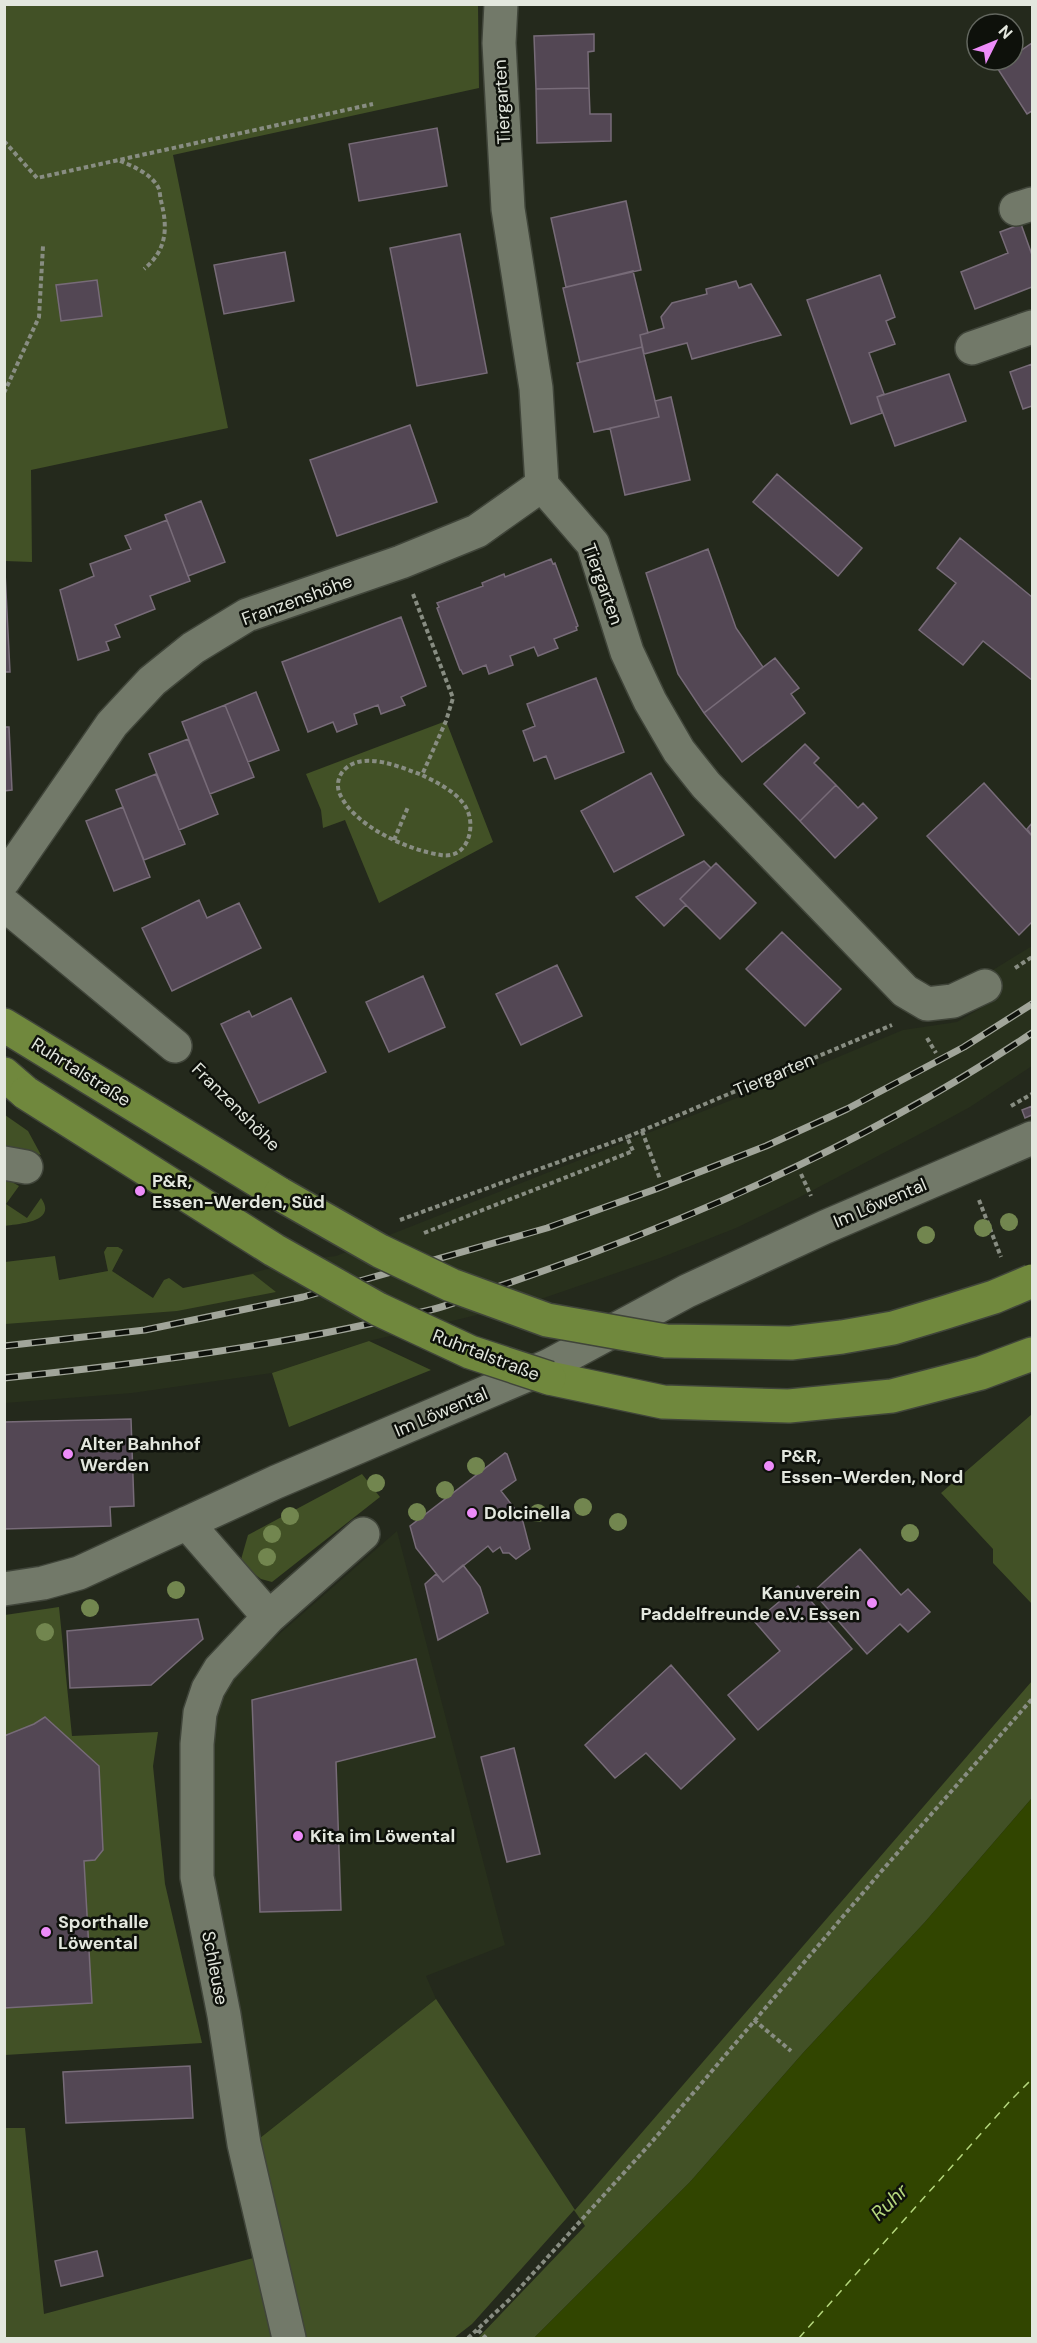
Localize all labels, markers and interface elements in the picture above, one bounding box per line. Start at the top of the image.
north arrow [965,12,1025,72]
text: N [994,21,1017,44]
street label: Tiergarten [488,59,516,145]
street label: Tiergarten [577,540,629,628]
street label: Franzenshöhe [238,569,356,631]
street label: Ruhrtalstraße [27,1032,135,1112]
street label: Tiergarten [730,1047,818,1103]
street label: Franzenshöhe [187,1058,285,1156]
place label: P&R, Essen-Werden, Süd [152,1169,325,1214]
street label: Im Löwental [830,1173,930,1233]
marker: P&R, Essen-Werden, Süd [133,1184,147,1198]
street label: Ruhrtalstraße [429,1324,543,1386]
street label: Im Löwental [391,1382,491,1442]
place label: Alter Bahnhof Werden [80,1432,201,1477]
place label: P&R, Essen-Werden, Nord [781,1444,963,1489]
marker: Alter Bahnhof Werden [61,1447,75,1461]
marker: P&R, Essen-Werden, Nord [762,1459,776,1473]
place label: Dolcinella [484,1501,570,1525]
marker: Dolcinella [465,1506,479,1520]
place label: Kanuverein Paddelfreunde e.V. Essen [640,1581,860,1626]
marker: Kanuverein Paddelfreunde e.V. Essen [865,1596,879,1610]
place label: Kita im Löwental [310,1824,455,1848]
marker: Kita im Löwental [291,1829,305,1843]
place label: Sporthalle Löwental [58,1910,149,1955]
marker: Sporthalle Löwental [39,1925,53,1939]
street label: Schleuse [196,1929,234,2007]
water label: Ruhr [865,2178,914,2226]

